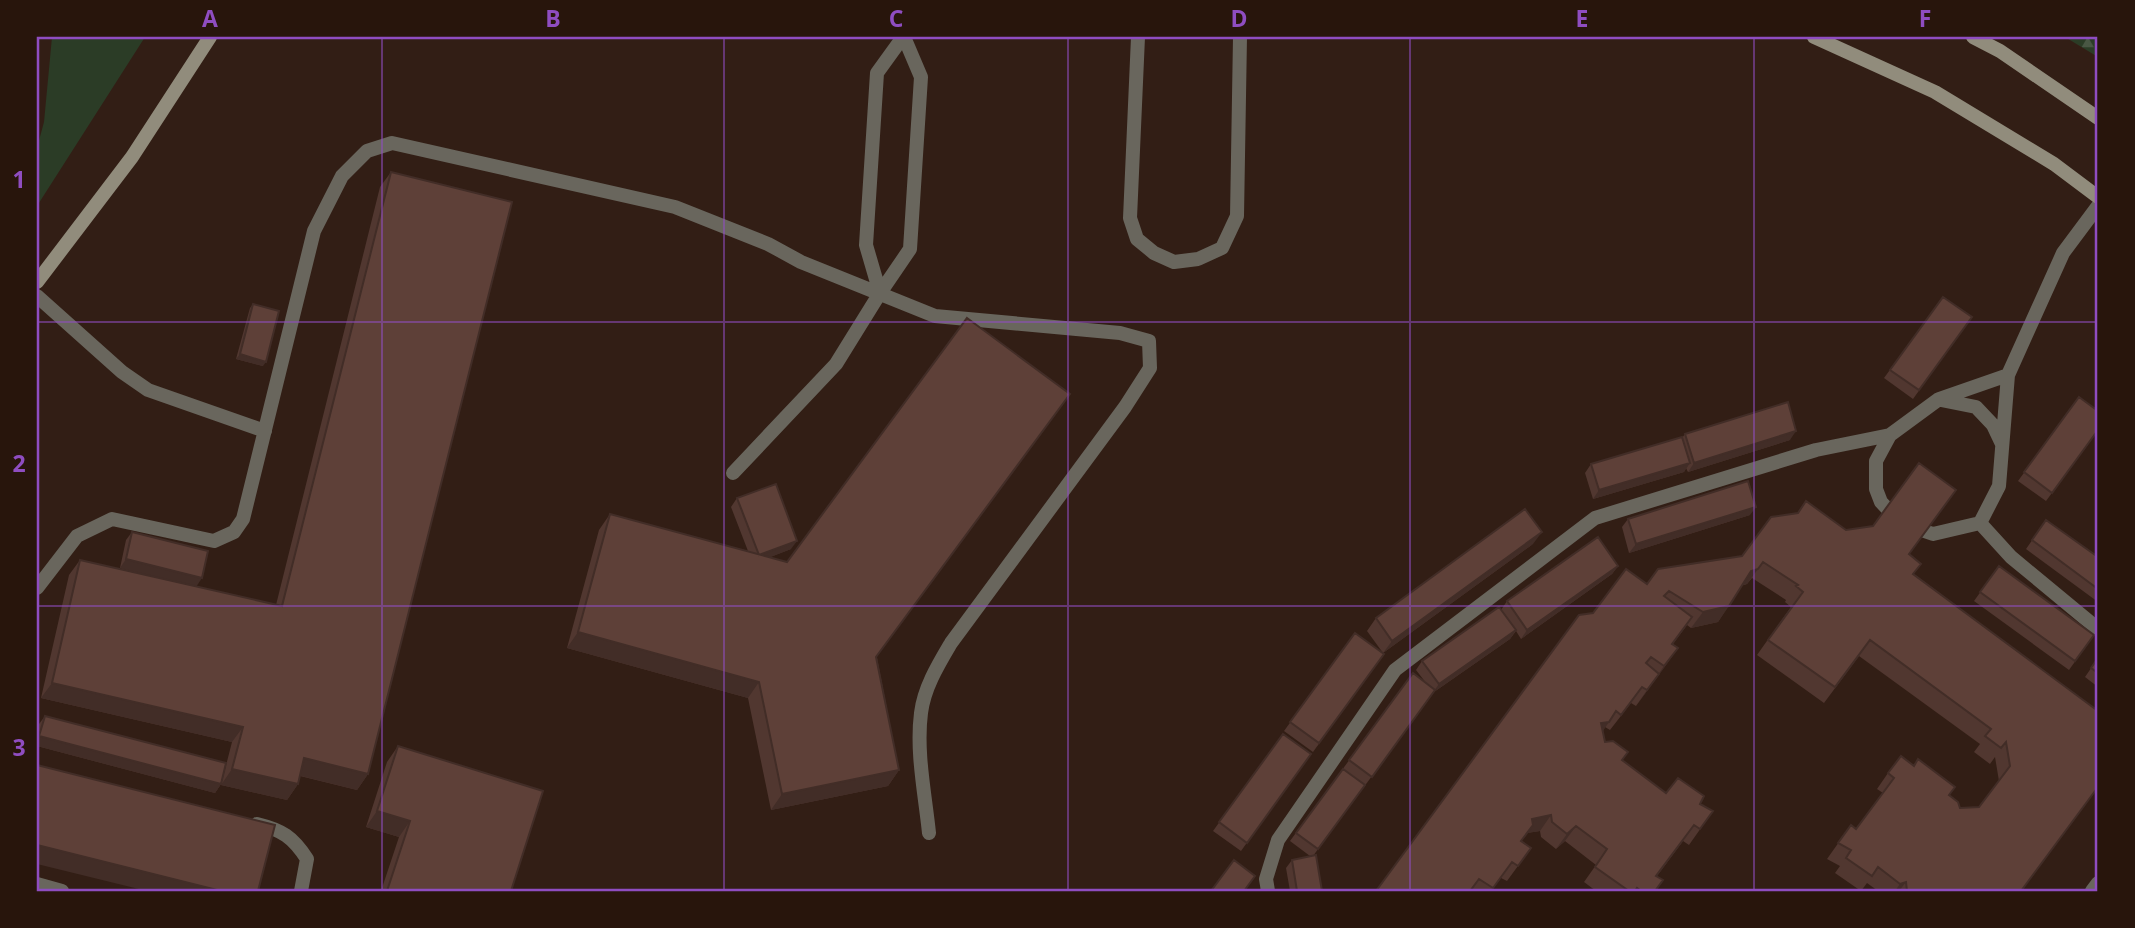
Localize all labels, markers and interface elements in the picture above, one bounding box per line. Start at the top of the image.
text: A [202,2,218,34]
text: B [545,2,561,34]
text: C [889,2,903,34]
text: D [1230,2,1248,34]
text: E [1576,2,1588,34]
text: F [1919,2,1931,34]
text: 1 [12,163,26,195]
text: 2 [12,447,26,479]
text: 3 [12,731,26,763]

